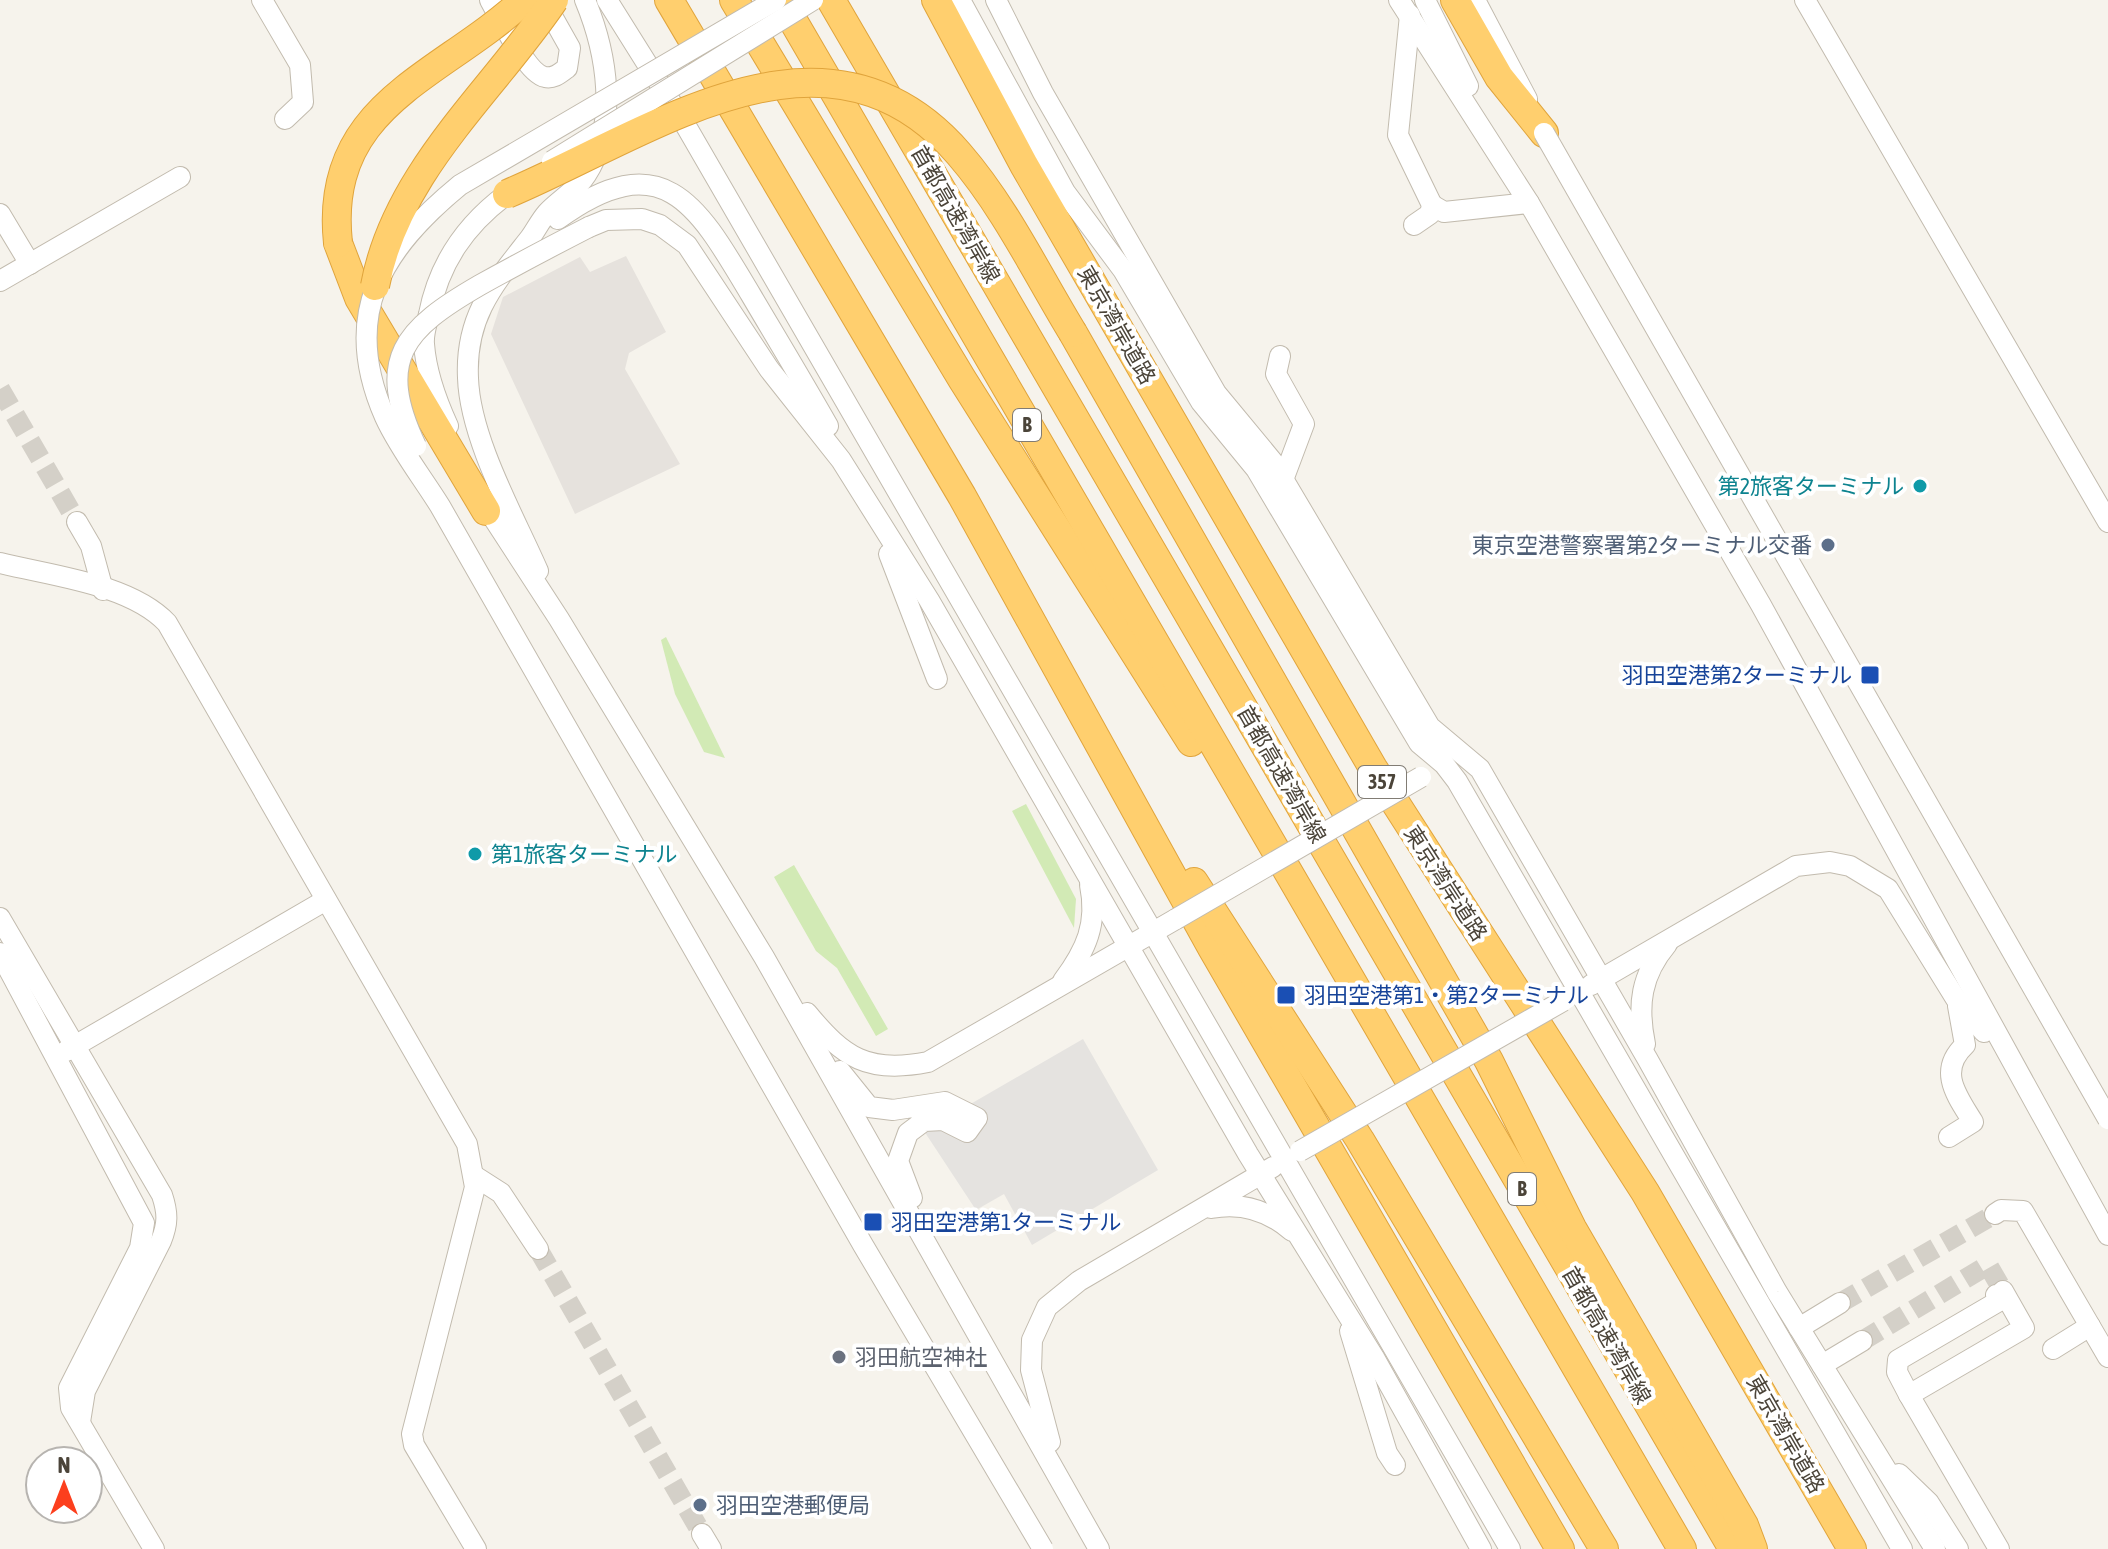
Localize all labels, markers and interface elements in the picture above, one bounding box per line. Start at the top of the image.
street label: 首都高速湾岸線 [906,141,1006,287]
street label: 東京湾岸道路 [1073,261,1161,389]
road number: B [1013,409,1041,441]
place label: 第2旅客ターミナル [1718,473,1904,499]
marker: 第2旅客ターミナル [1911,477,1929,495]
place label: 東京空港警察署第2ターミナル交番 [1472,532,1812,558]
marker: 東京空港警察署第2ターミナル交番 [1819,536,1837,554]
place label: 羽田空港第2ターミナル [1622,662,1852,688]
marker: 羽田空港第2ターミナル [1859,664,1881,686]
street label: 首都高速湾岸線 [1232,701,1332,847]
road number: 357 [1358,766,1406,798]
street label: 東京湾岸道路 [1399,821,1493,945]
place label: 第1旅客ターミナル [491,841,677,867]
marker: 第1旅客ターミナル [466,845,484,863]
place label: 羽田空港第1・第2ターミナル [1304,982,1589,1008]
marker: 羽田空港第1・第2ターミナル [1275,984,1297,1006]
road number: B [1508,1173,1536,1205]
place label: 羽田空港第1ターミナル [891,1209,1121,1235]
marker: 羽田空港第1ターミナル [862,1211,884,1233]
street label: 首都高速湾岸線 [1557,1262,1657,1408]
place label: 羽田航空神社 [855,1344,987,1370]
marker: 羽田航空神社 [830,1348,848,1366]
street label: 東京湾岸道路 [1742,1370,1830,1498]
north arrow [24,1445,104,1525]
text: N [58,1452,70,1478]
place label: 羽田空港郵便局 [716,1492,870,1518]
marker: 羽田空港郵便局 [691,1496,709,1514]

